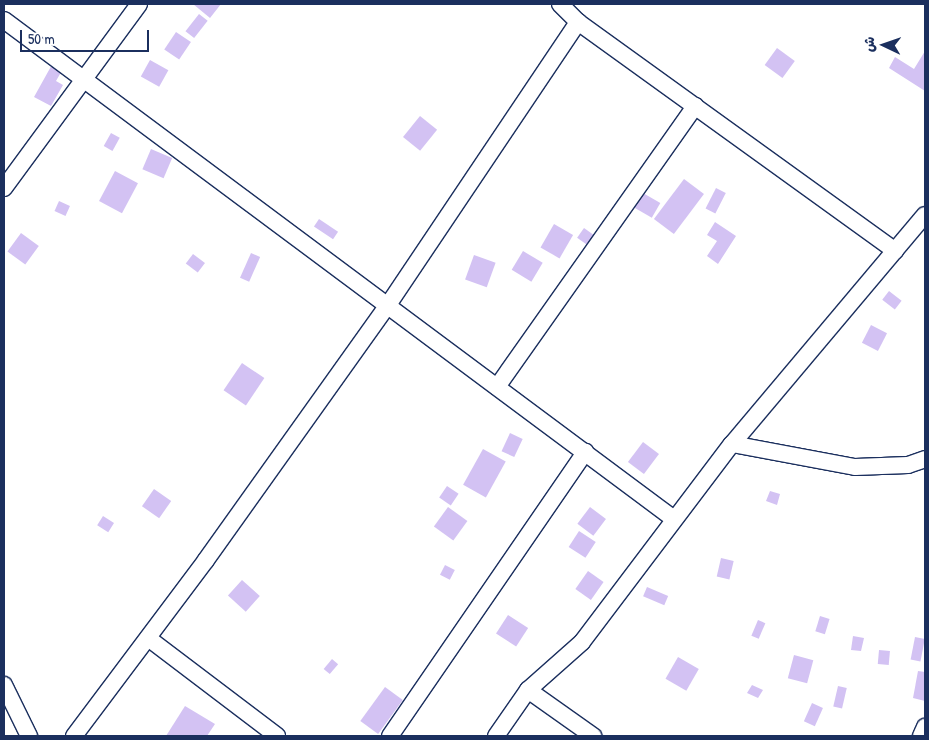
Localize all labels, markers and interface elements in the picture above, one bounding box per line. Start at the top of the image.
scale bar [22,20,151,52]
north arrow [859,20,909,70]
text: 50 m [28,28,55,49]
text: ش [859,36,878,52]

